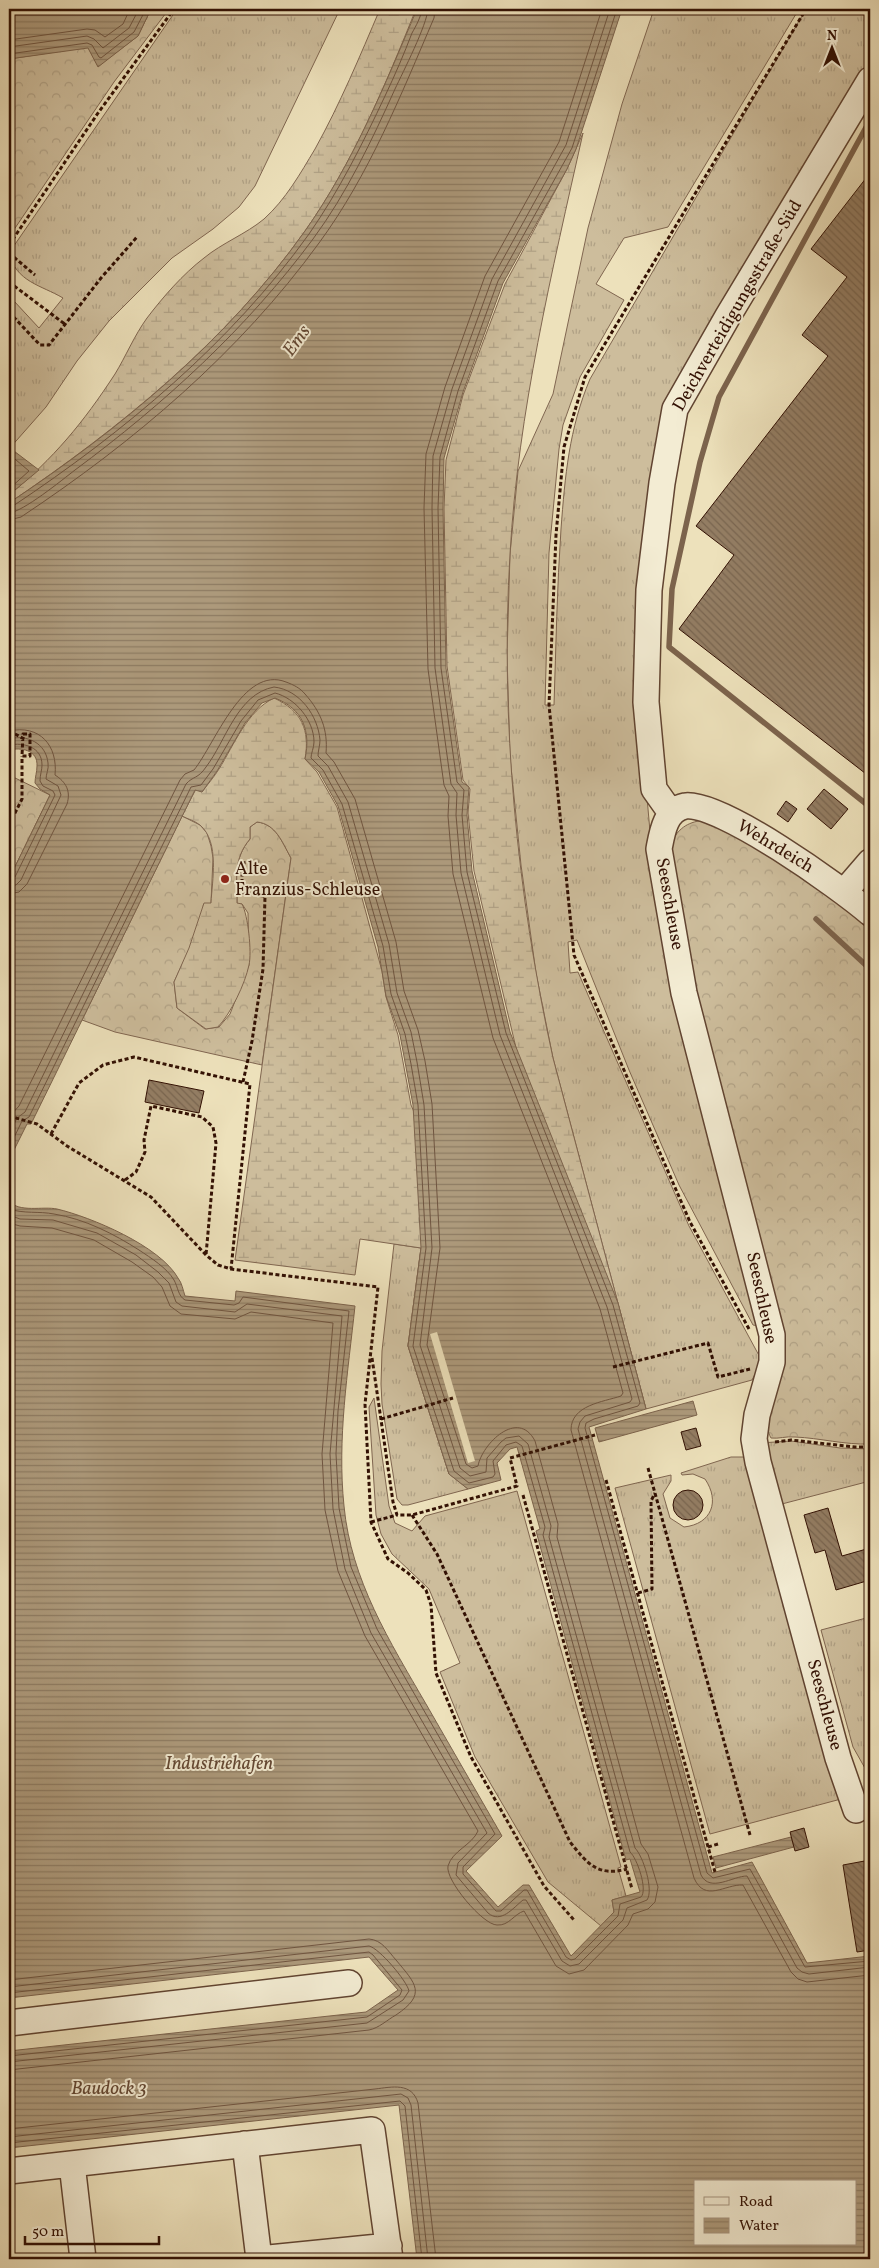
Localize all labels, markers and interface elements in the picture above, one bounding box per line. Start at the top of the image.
north arrow [806,22,856,72]
text: N [827,27,837,46]
street label: Deichverteidigungsstraße-Süd [667,196,809,416]
water label: Ems [277,320,317,362]
street label: Wehrdeich [732,814,818,880]
street label: Seeschleuse [649,856,689,952]
place label: Alte Franzius-Schleuse [235,857,380,903]
marker: Alte Franzius-Schleuse [219,873,231,885]
street label: Seeschleuse [739,1250,783,1346]
street label: Seeschleuse [800,1657,848,1753]
water label: Industriehafen [165,1751,273,1777]
water label: Baudock 3 [71,2076,147,2102]
legend [694,2180,856,2246]
text: Road [739,2192,773,2213]
scale bar [25,2213,159,2245]
text: Water [739,2216,779,2237]
text: 50 m [32,2222,64,2243]

